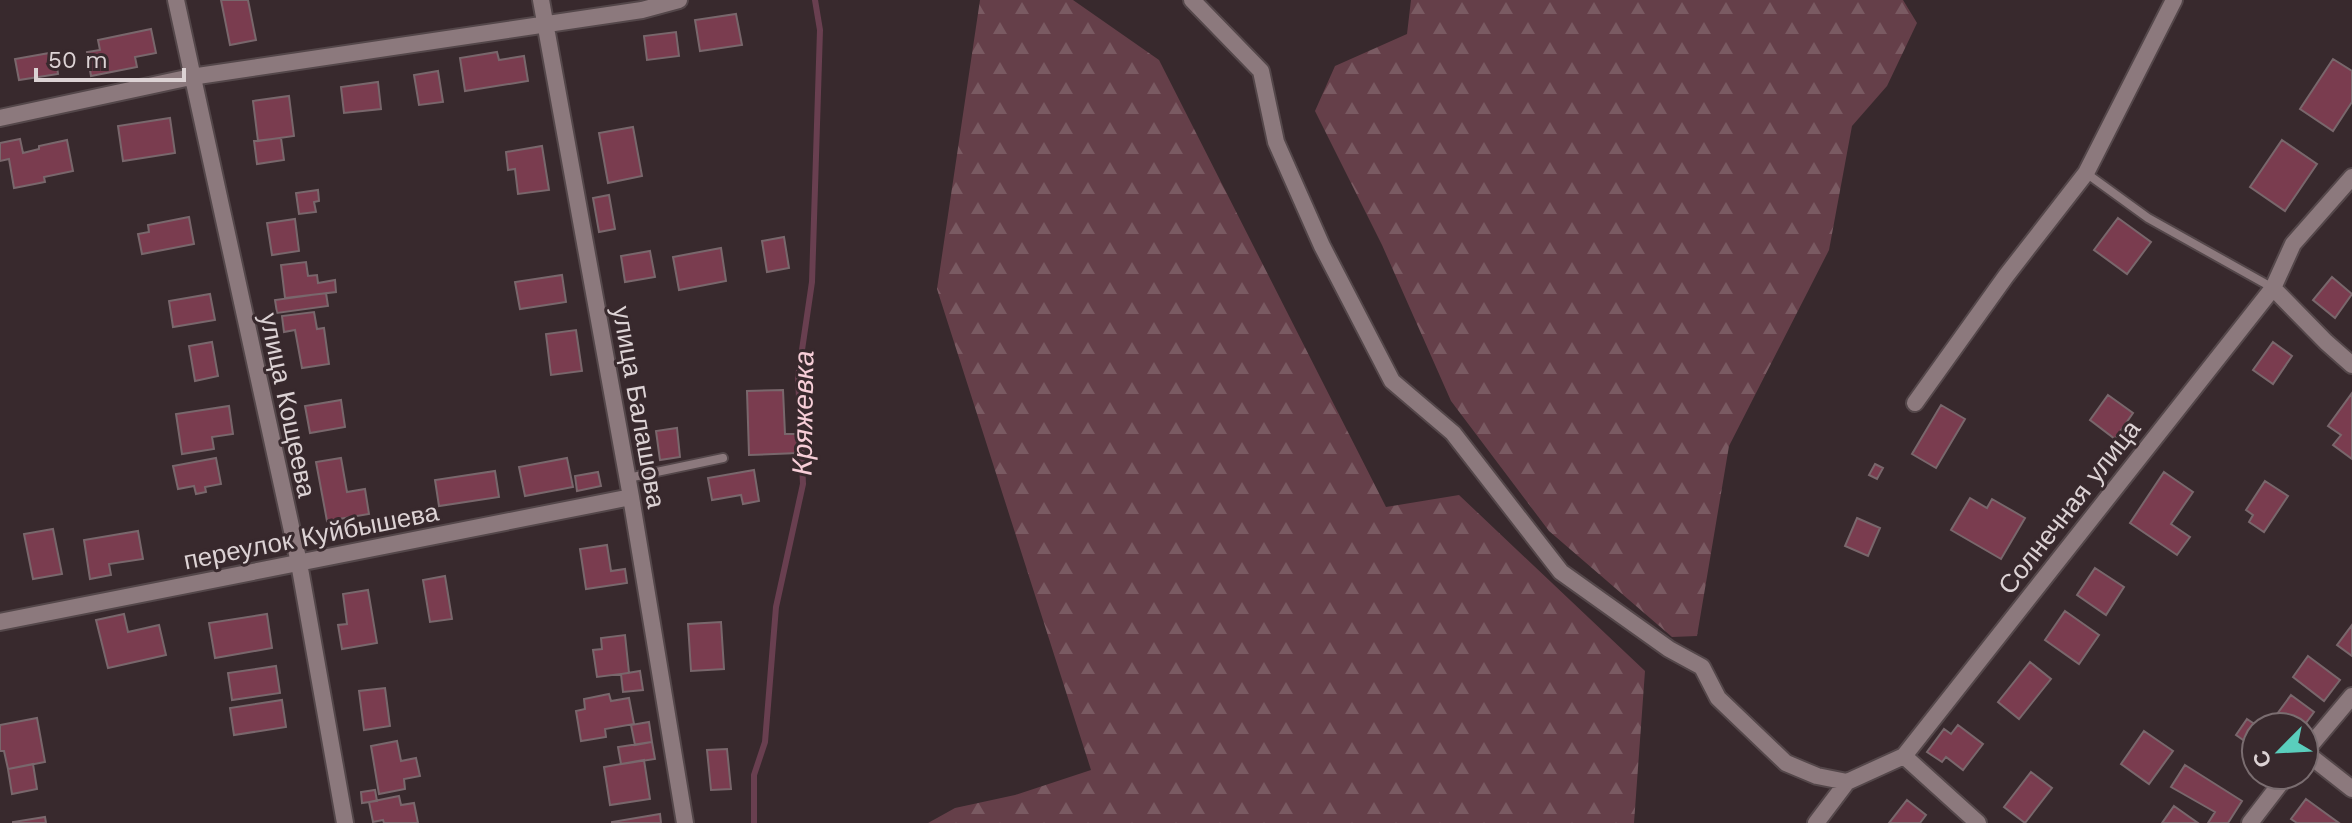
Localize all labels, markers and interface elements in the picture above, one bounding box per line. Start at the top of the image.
scale bar [36,32,184,82]
text: 50 m [48,46,108,74]
street label: улица Балашова [606,304,672,511]
street label: улица Кощеева [254,310,322,501]
water label: Кряжевка [785,350,821,476]
street label: Солнечная улица [1992,414,2147,600]
street label: переулок Куйбышева [181,496,442,575]
north arrow [2240,711,2320,791]
text: С [2247,746,2277,771]

